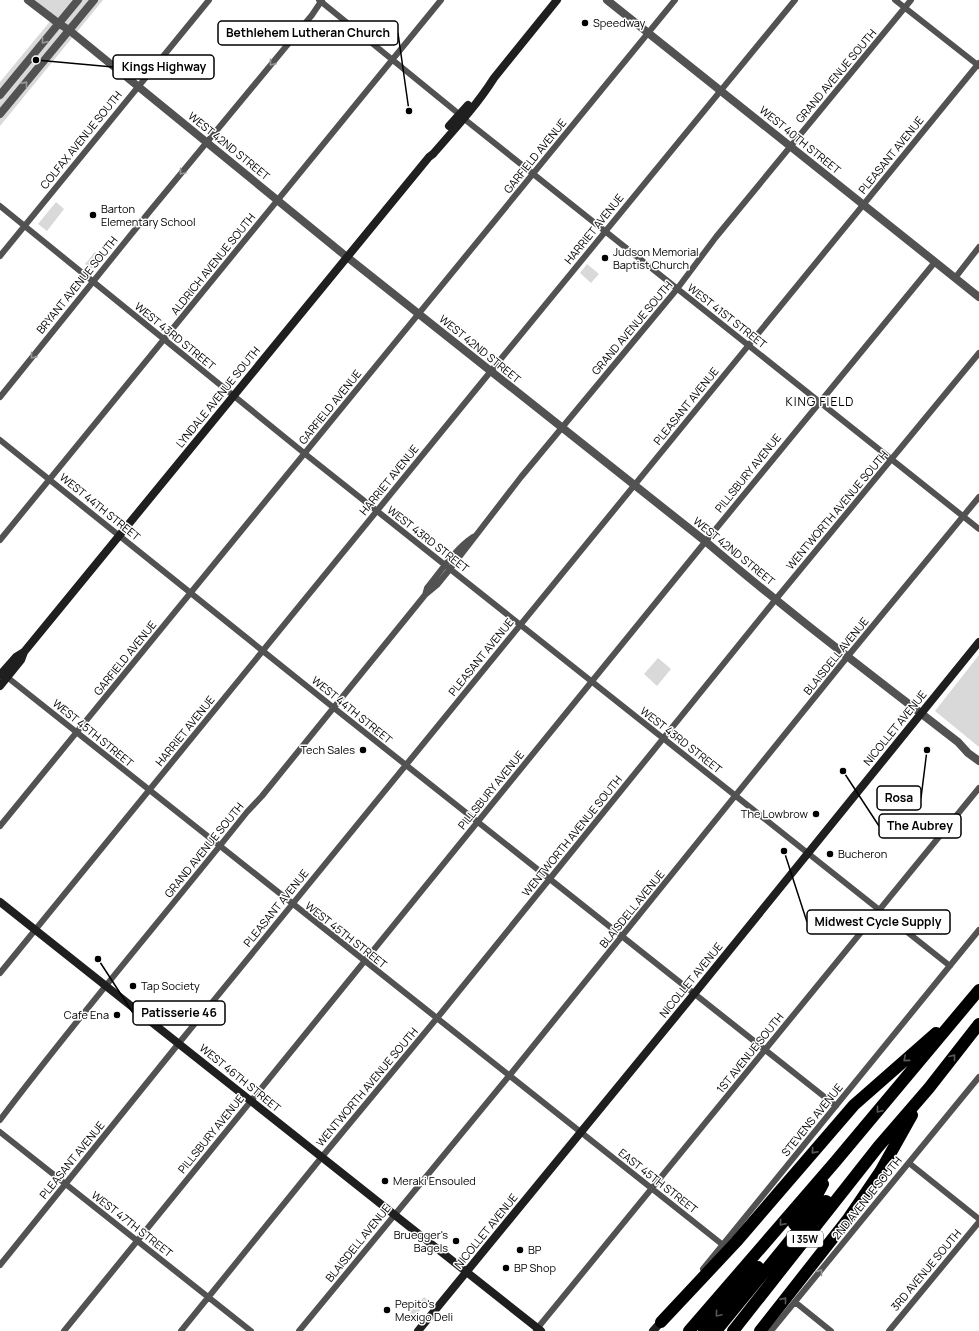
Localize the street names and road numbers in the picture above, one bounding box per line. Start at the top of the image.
street label: GRAND AVENUE SOUTH [792,26,879,126]
street label: COLFAX AVENUE SOUTH [36,88,125,192]
street label: WEST 40TH STREET [757,102,844,177]
street label: WEST 42ND STREET [185,108,274,183]
street label: PLEASANT AVENUE [855,113,927,197]
street label: GARFIELD AVENUE [500,115,569,196]
street label: HARRIET AVENUE [561,190,627,267]
street label: ALDRICH AVENUE SOUTH [167,210,258,318]
street label: BRYANT AVENUE SOUTH [33,233,121,337]
street label: GRAND AVENUE SOUTH [588,278,675,378]
street label: WEST 41ST STREET [685,280,770,352]
street label: WEST 43RD STREET [132,298,219,373]
street label: WEST 42ND STREET [436,311,525,386]
street label: LYNDALE AVENUE SOUTH [172,343,263,450]
street label: PLEASANT AVENUE [650,364,722,448]
street label: GARFIELD AVENUE [295,366,364,447]
street label: PILLSBURY AVENUE [711,430,784,515]
street label: HARRIET AVENUE [356,441,422,518]
street label: WENTWORTH AVENUE SOUTH [782,447,891,572]
street label: WEST 44TH STREET [57,469,144,544]
street label: WEST 43RD STREET [384,502,473,576]
street label: WEST 42ND STREET [690,513,779,588]
street label: BLAISDELL AVENUE [800,614,872,698]
street label: PLEASANT AVENUE [445,615,517,699]
street label: GARFIELD AVENUE [90,617,159,698]
street label: WEST 44TH STREET [309,672,396,747]
street label: NICOLLET AVENUE [860,687,930,768]
street label: HARRIET AVENUE [152,692,218,769]
street label: WEST 45TH STREET [50,695,137,770]
street label: WEST 43RD STREET [637,703,726,777]
street label: PILLSBURY AVENUE [454,747,527,832]
street label: WENTWORTH AVENUE SOUTH [518,772,625,899]
street label: GRAND AVENUE SOUTH [161,799,247,900]
street label: PLEASANT AVENUE [240,866,312,950]
street label: BLAISDELL AVENUE [596,867,668,951]
street label: WEST 45TH STREET [302,898,391,972]
street label: NICOLLET AVENUE [656,939,726,1020]
street label: 1ST AVENUE SOUTH [713,1010,787,1096]
street label: WENTWORTH AVENUE SOUTH [312,1024,421,1149]
street label: WEST 46TH STREET [197,1040,284,1115]
street label: STEVENS AVENUE [778,1080,846,1159]
street label: PILLSBURY AVENUE [174,1091,247,1176]
street label: PLEASANT AVENUE [36,1118,108,1202]
street label: EAST 45TH STREET [616,1145,701,1217]
street label: 2ND AVENUE SOUTH [828,1153,905,1242]
street label: WEST 47TH STREET [89,1187,176,1260]
street label: NICOLLET AVENUE [451,1190,521,1271]
street label: BLAISDELL AVENUE [322,1201,394,1285]
street label: 3RD AVENUE SOUTH [887,1226,964,1314]
road number: I 35W [787,1231,823,1247]

